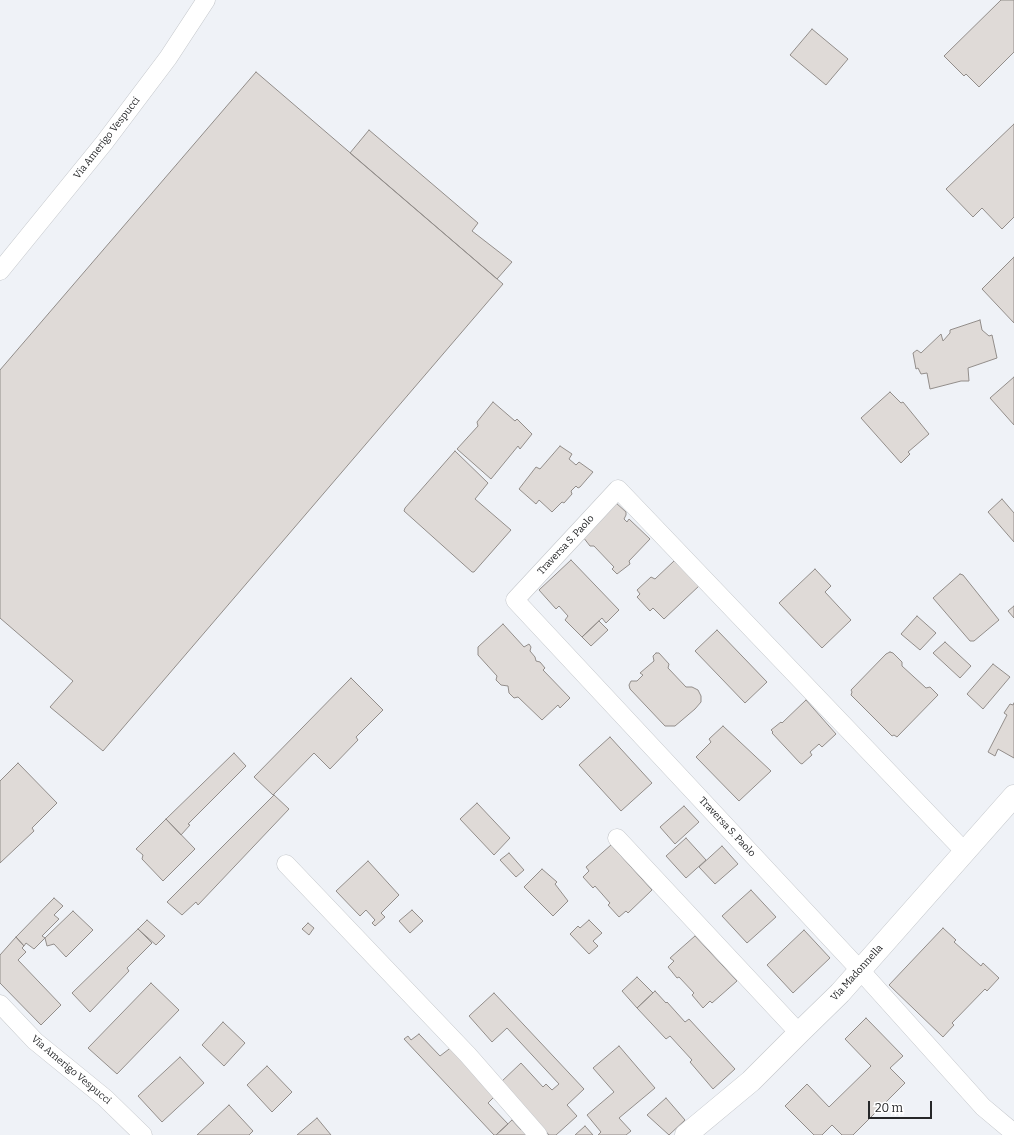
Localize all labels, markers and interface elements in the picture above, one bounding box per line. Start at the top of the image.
street label: Via Amerigo Vespucci [71,95,143,181]
street label: Traversa S. Paolo [535,513,597,577]
street label: Traversa S. Paolo [696,795,758,859]
street label: Via Madonnella [828,942,886,1004]
street label: Via Amerigo Vespucci [29,1033,113,1107]
scale bar [870,1093,934,1119]
text: 20 m [875,1101,903,1115]

